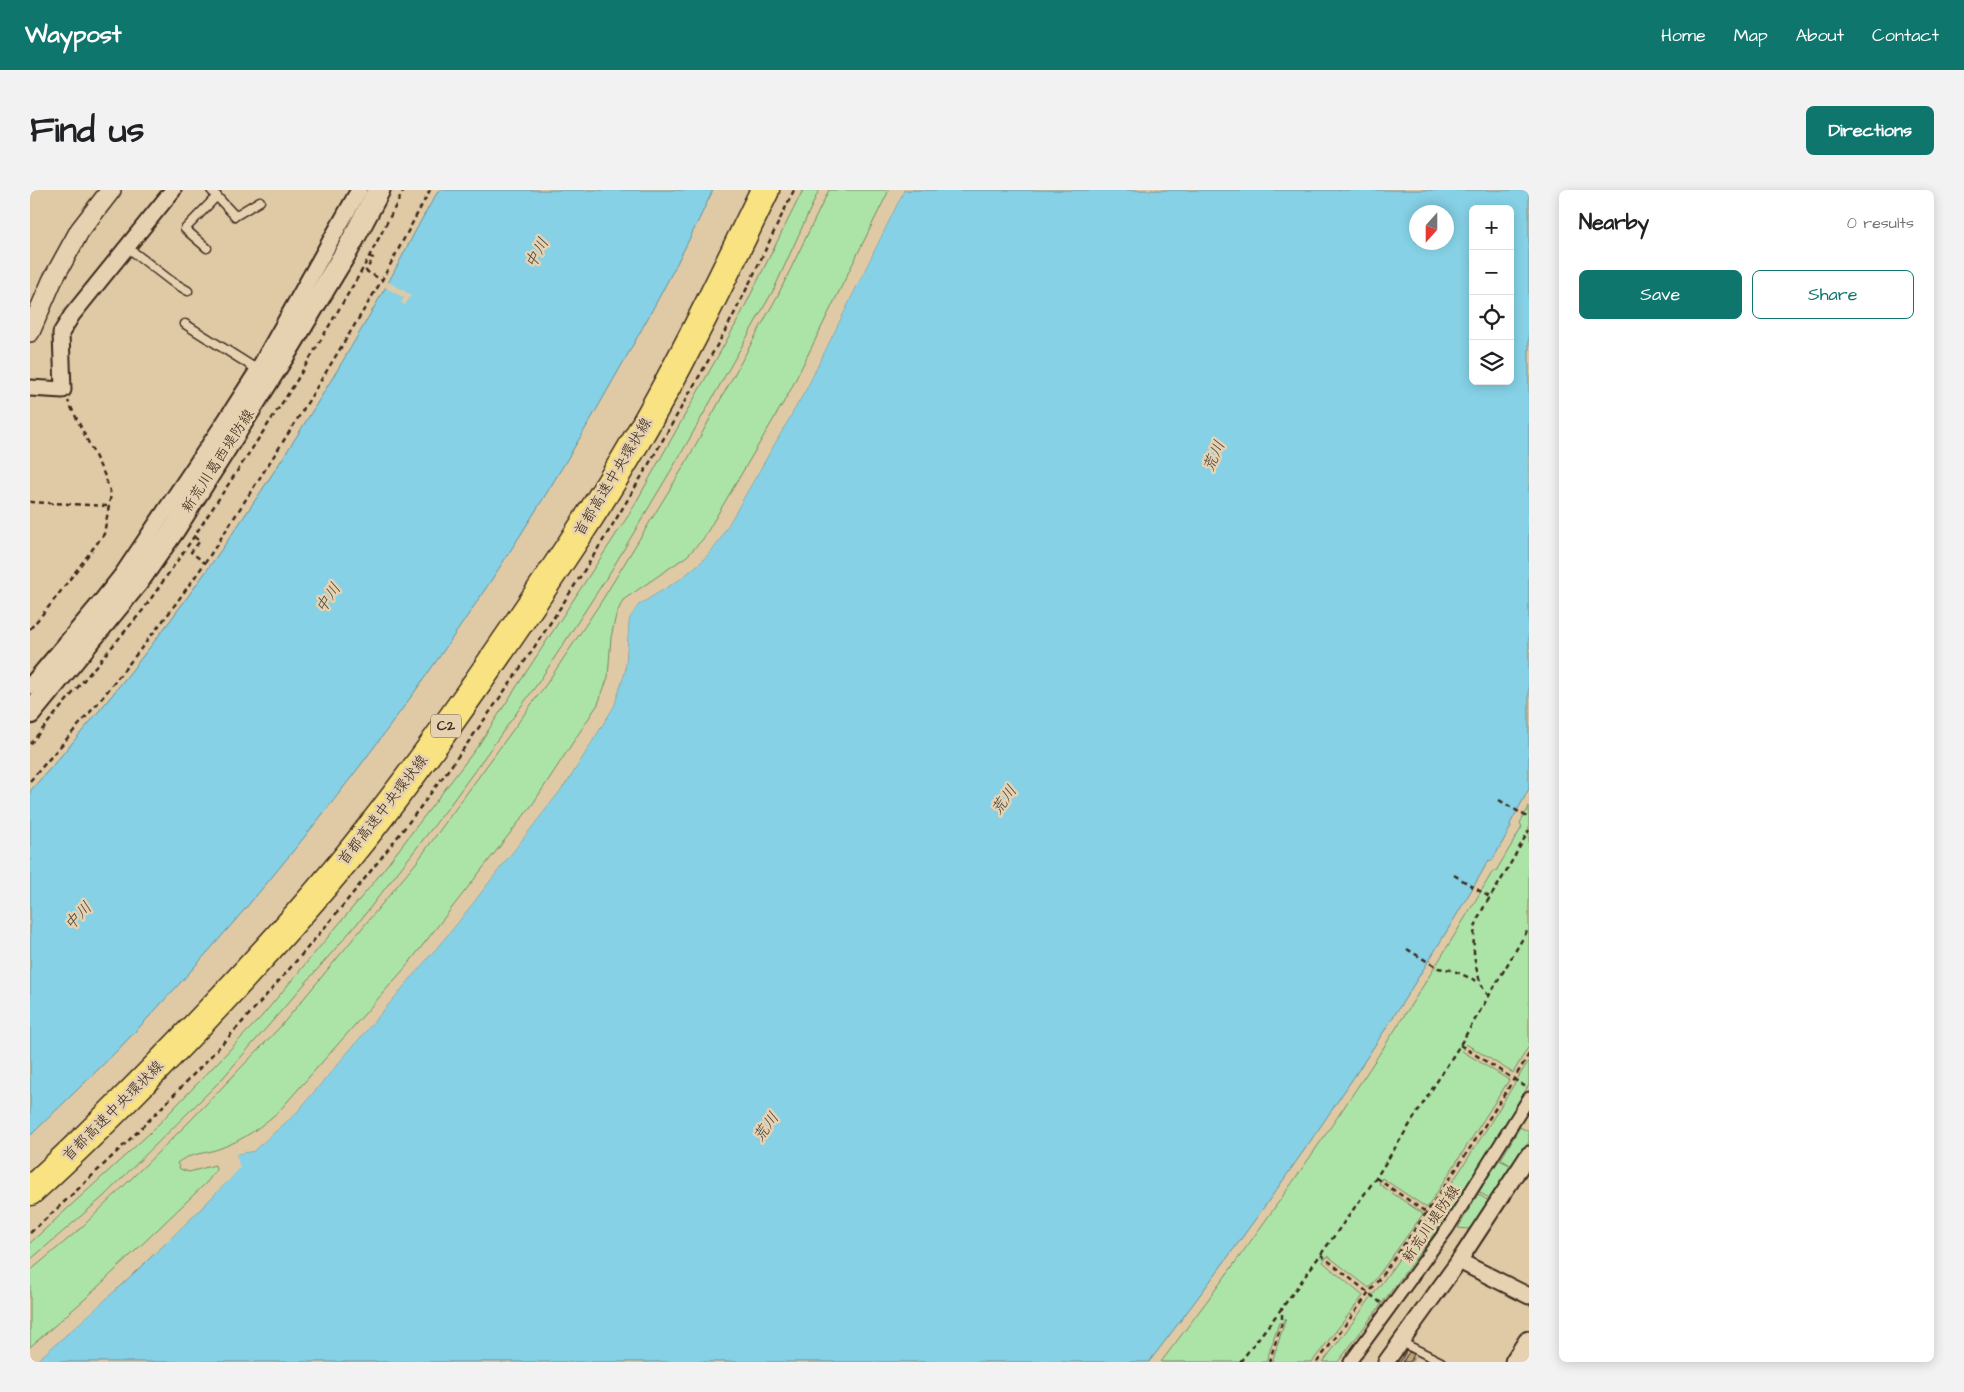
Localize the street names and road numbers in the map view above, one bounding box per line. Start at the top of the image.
street label: 新荒川葛西堤防線 [177,405,259,517]
street label: 首都高速中央環状線 [569,414,657,540]
road number: C2 [431,714,461,738]
street label: 首都高速中央環状線 [333,750,433,870]
street label: 首都高速中央環状線 [58,1056,168,1166]
street label: 新荒川堤防線 [1397,1181,1465,1267]

